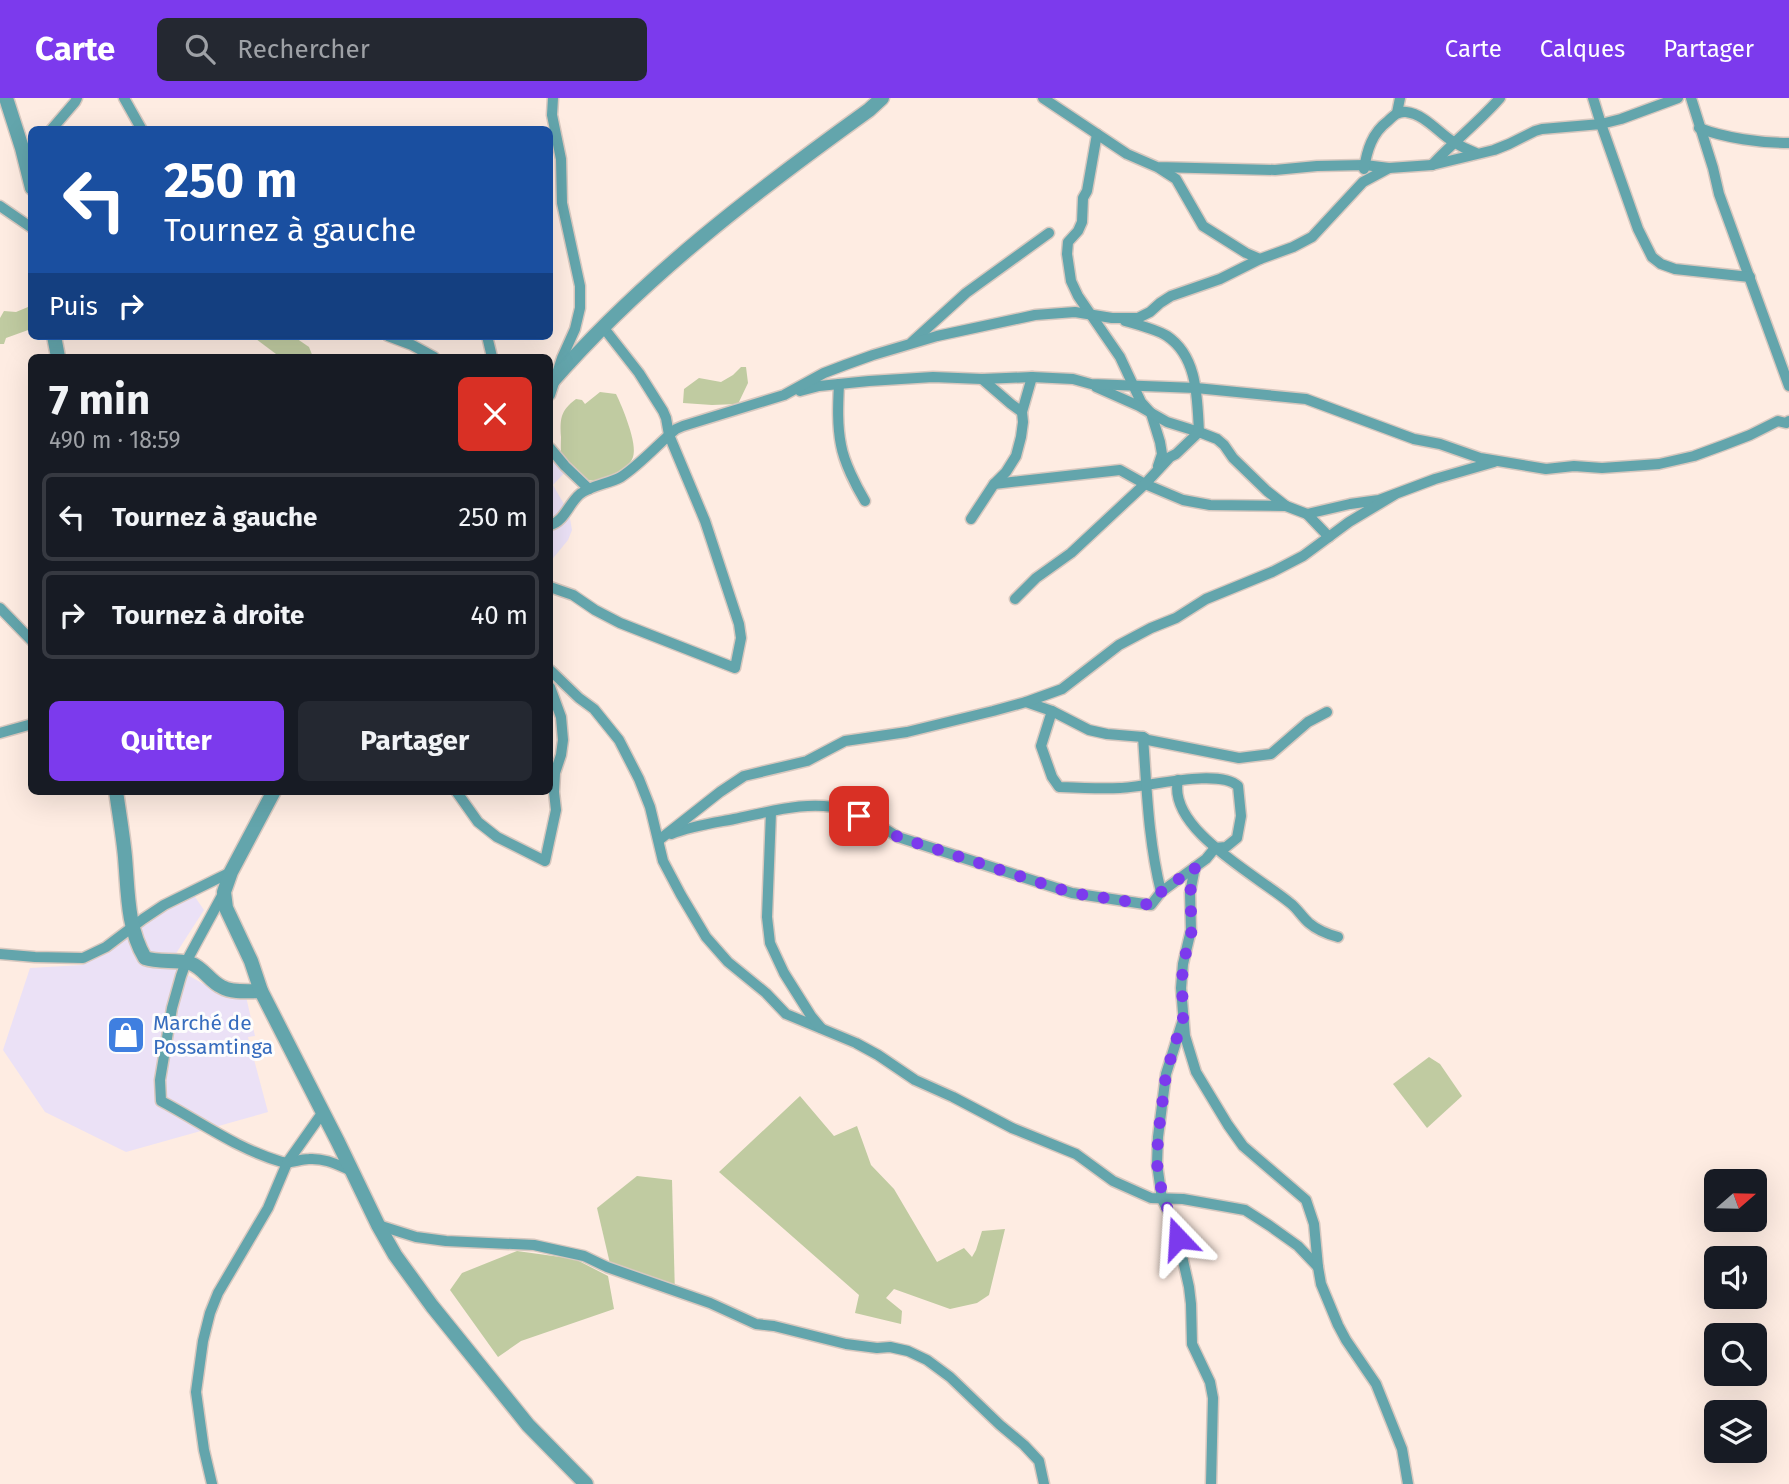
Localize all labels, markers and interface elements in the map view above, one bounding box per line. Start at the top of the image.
search box [157,18,647,81]
text: Carte [35,29,115,69]
icon: search [181,30,219,68]
text: Rechercher [237,34,370,65]
text: Carte [1445,35,1502,63]
text: Calques [1540,35,1625,63]
text: Partager [1663,35,1754,63]
text: 250 m [164,151,297,210]
icon: left [49,154,140,245]
text: Tournez à gauche [164,211,416,249]
icon: right [112,287,150,325]
text: Puis [49,291,98,322]
text: 7 min [49,375,150,425]
button: close [458,377,532,451]
text: 490 m · 18:59 [49,426,181,454]
icon: left [53,498,91,536]
text: Tournez à gauche [112,502,317,533]
text: 250 m [458,502,528,533]
icon: right [53,596,91,634]
text: Tournez à droite [112,600,304,631]
text: 40 m [470,600,528,631]
button: Quitter [49,701,284,781]
button: Partager [298,701,532,781]
pin [829,786,889,846]
icon: arrive [840,797,878,835]
place label: Marché de Possamtinga [153,1010,273,1060]
shop icon: Marché de Possamtinga [105,1014,147,1056]
north arrow [1704,1169,1768,1232]
map controls [1704,1169,1767,1463]
position arrow [1141,1201,1215,1275]
button: sound [1704,1246,1767,1309]
button: search [1704,1323,1767,1386]
button: layers [1704,1400,1767,1463]

